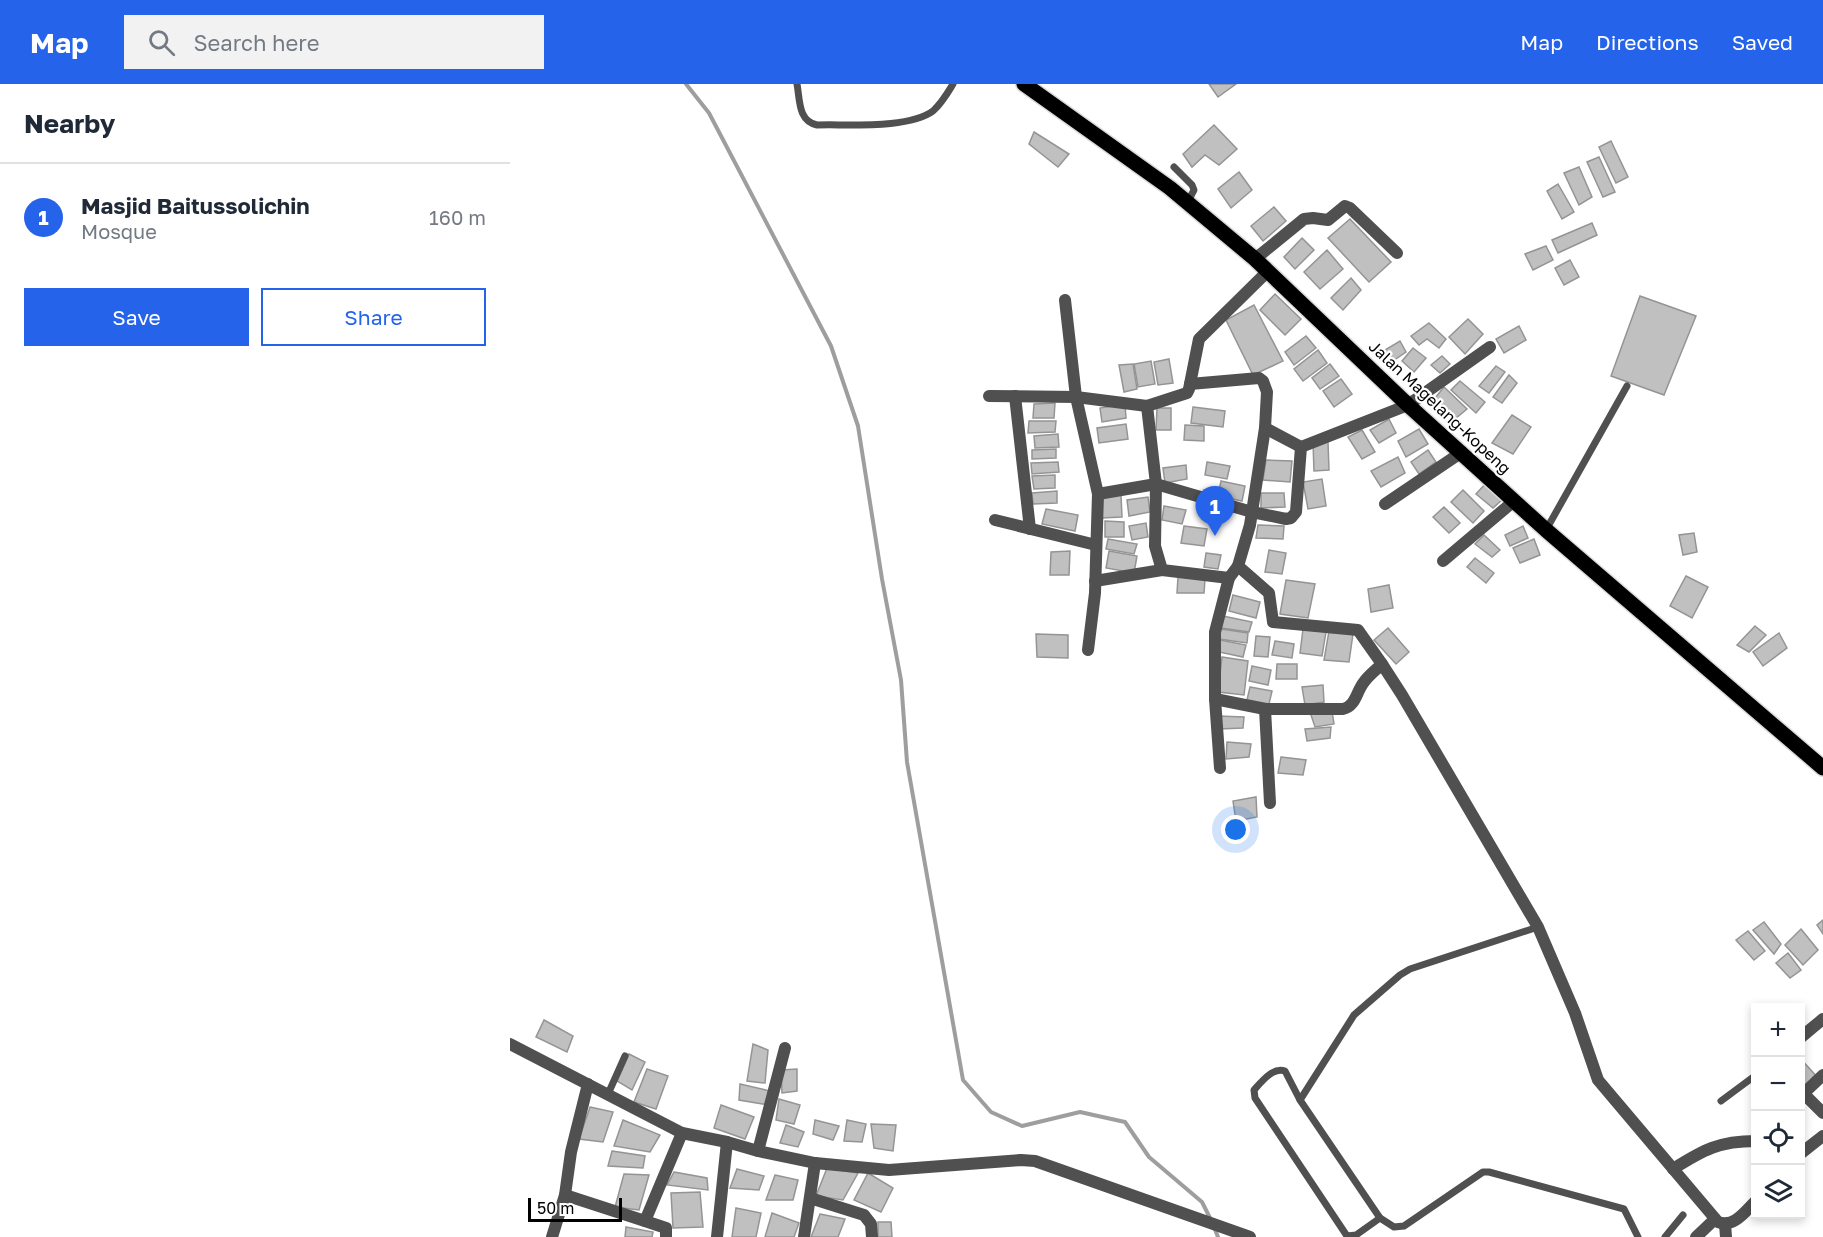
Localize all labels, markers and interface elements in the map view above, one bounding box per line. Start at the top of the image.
search box [124,15,544,69]
text: Map [30,26,88,59]
icon: search [145,26,178,59]
text: Search here [193,29,319,56]
text: Map [1520,29,1563,55]
text: Directions [1596,29,1699,55]
text: Saved [1732,29,1793,55]
text: Nearby [24,108,115,139]
text: Masjid Baitussolichin [81,192,309,219]
text: 1 [38,205,49,229]
text: 160 m [429,205,486,229]
text: Mosque [81,219,157,243]
button: Save [24,288,249,346]
button: Share [261,288,486,346]
street label: Jalan Magelang-Kopeng [1365,336,1515,478]
pin: 1 [1196,486,1234,536]
your location [1221,815,1250,844]
map controls [1751,1003,1805,1219]
button: + [1751,1003,1805,1057]
button: − [1751,1057,1805,1111]
button: locate [1751,1111,1805,1165]
button: layers [1751,1165,1805,1219]
scale bar [528,1195,622,1222]
text: 50 m [537,1198,574,1218]

